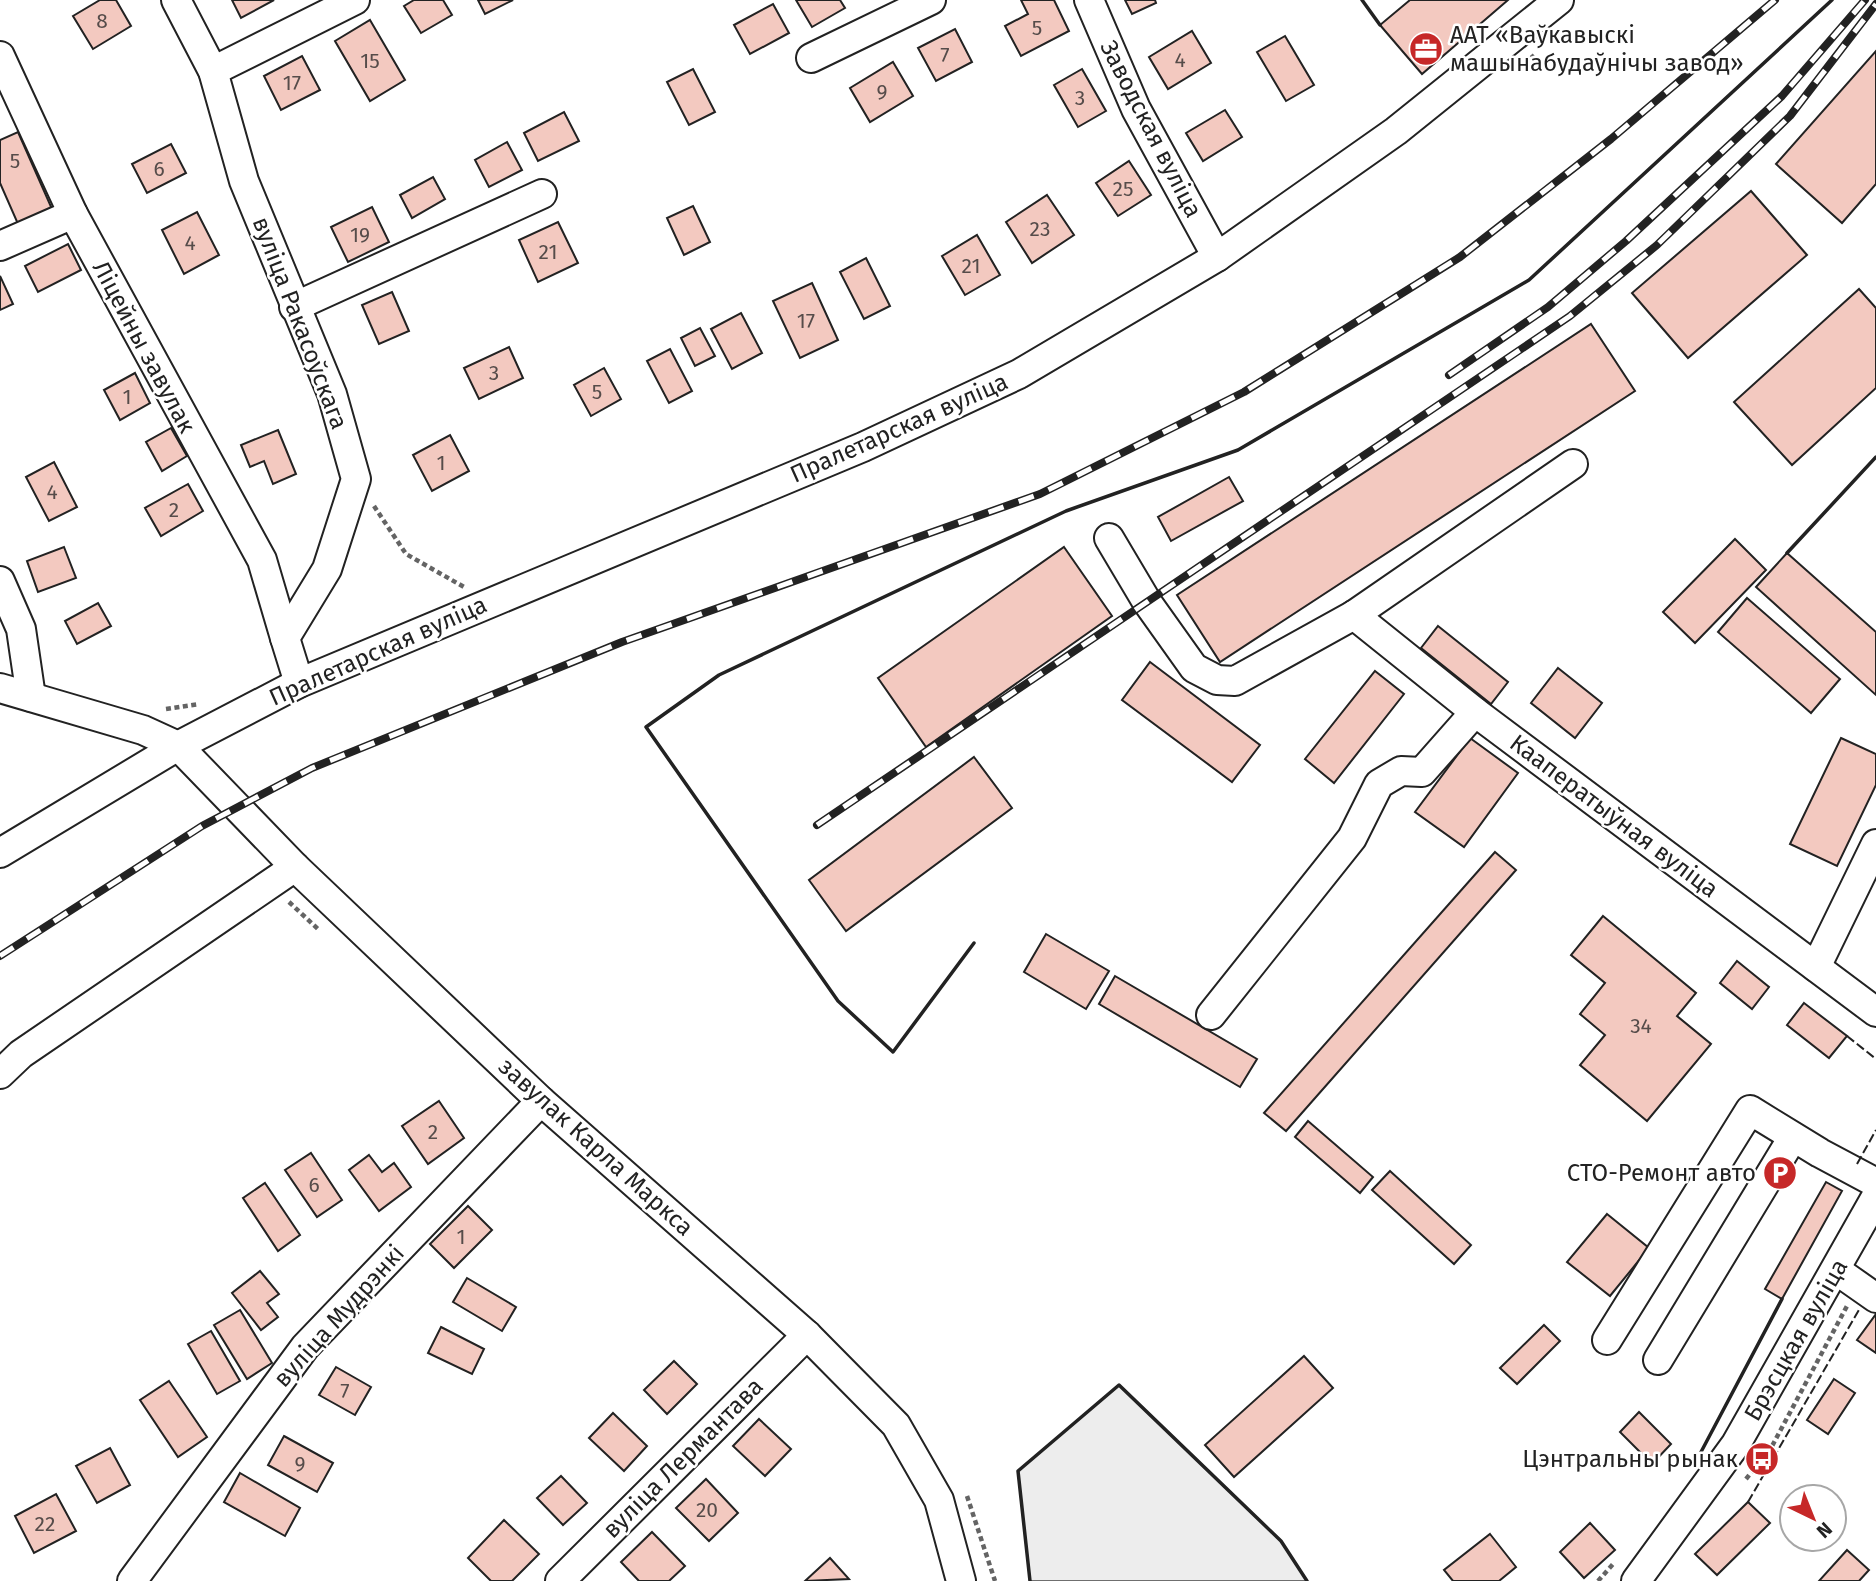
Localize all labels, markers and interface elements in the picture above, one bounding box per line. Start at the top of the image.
house number: 8 [96,8,108,34]
house number: 5 [1032,15,1042,41]
place label: ААТ «Ваўкавыскі машынабудаўнічы завод» [1450,21,1744,77]
office icon: ААТ «Ваўкавыскі машынабудаўнічы завод» [1407,30,1445,68]
street label: Заводская вуліца [1094,36,1208,222]
house number: 7 [940,42,950,68]
house number: 4 [1174,47,1186,73]
house number: 15 [360,48,380,74]
house number: 17 [283,70,301,96]
house number: 9 [876,79,888,105]
house number: 3 [1075,85,1085,111]
house number: 5 [10,148,20,174]
house number: 6 [153,156,165,182]
house number: 25 [1113,176,1133,202]
street label: вуліца Ракасоўскага [247,213,353,433]
house number: 23 [1030,216,1050,242]
house number: 19 [350,222,370,248]
house number: 4 [184,230,196,256]
house number: 21 [539,239,557,265]
house number: 21 [962,253,980,279]
street label: Ліцейны завулак [87,256,201,438]
house number: 17 [797,308,815,334]
house number: 3 [489,360,499,386]
street label: Пралетарская вуліца [786,367,1012,489]
house number: 5 [592,379,602,405]
house number: 1 [122,384,132,410]
house number: 1 [436,450,446,476]
house number: 4 [46,479,58,505]
house number: 2 [169,497,179,523]
street label: Пралетарская вуліца [265,590,491,712]
street label: Кааператыўная вуліца [1504,729,1724,903]
house number: 34 [1630,1013,1652,1039]
street label: завулак Карла Маркса [493,1052,699,1242]
house number: 2 [428,1119,438,1145]
parking icon: СТО-Ремонт авто [1761,1154,1799,1192]
place label: СТО-Ремонт авто [1567,1159,1756,1187]
house number: 6 [308,1172,320,1198]
house number: 1 [456,1224,466,1250]
street label: вуліца Мудрэнкі [268,1239,410,1393]
street label: Брэсцкая вуліца [1738,1254,1854,1426]
street label: вуліца Лермантава [597,1372,769,1544]
house number: 7 [340,1378,350,1404]
bus stop icon: Цэнтральны рынак [1743,1440,1781,1478]
place label: Цэнтральны рынак [1522,1445,1739,1473]
house number: 9 [294,1451,306,1477]
north arrow [1778,1483,1848,1553]
house number: 20 [696,1497,718,1523]
house number: 22 [35,1511,55,1537]
text: N [1812,1517,1837,1543]

